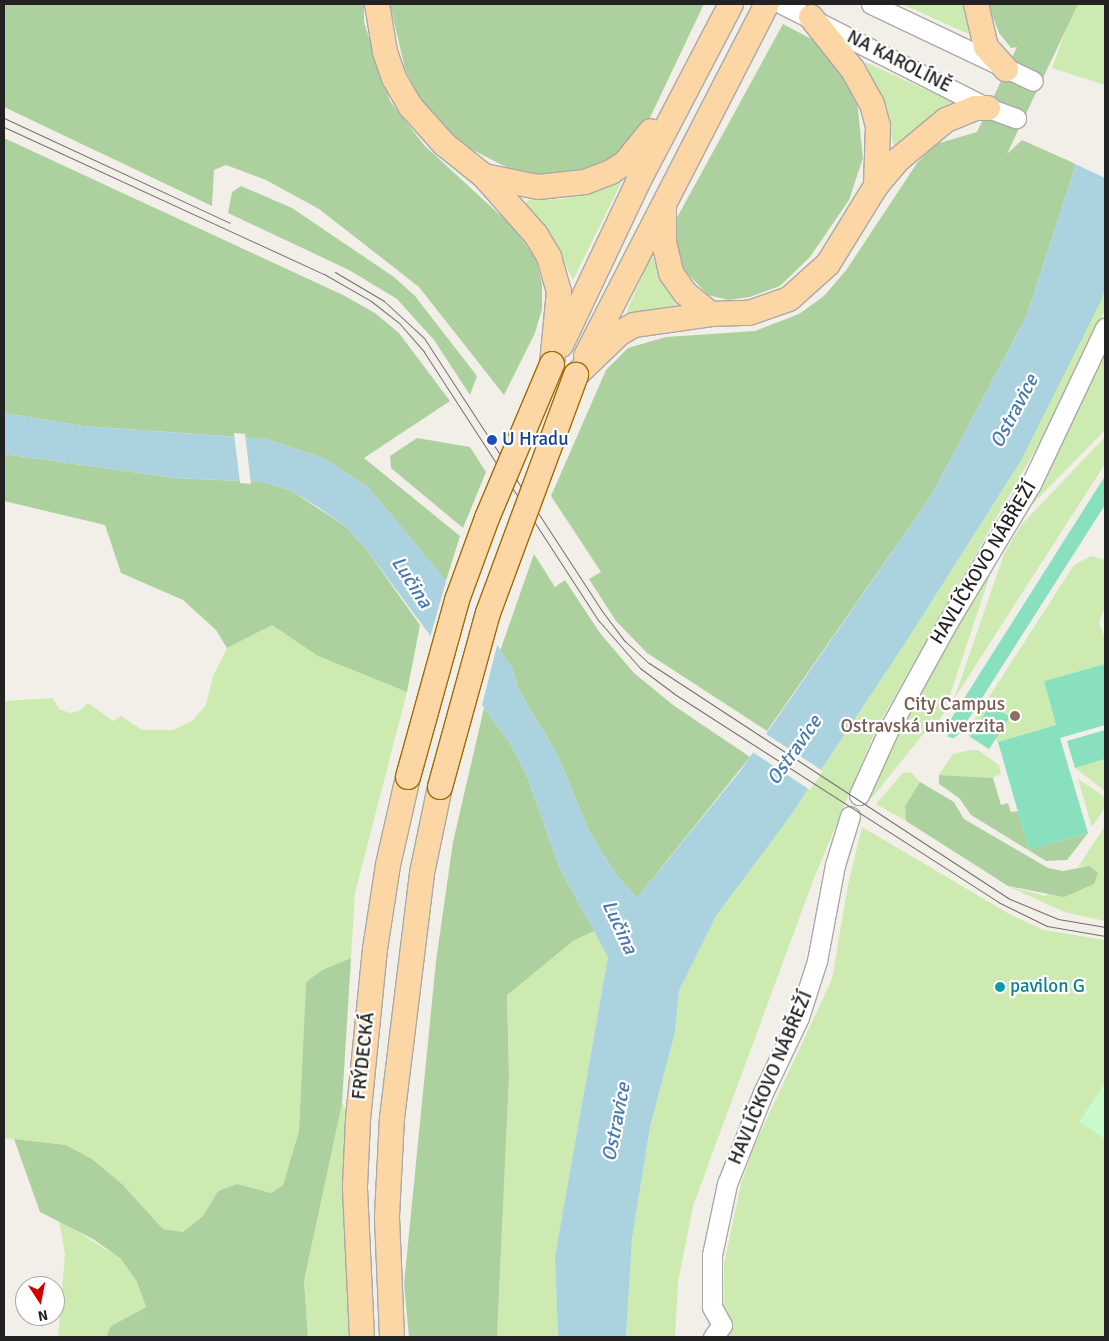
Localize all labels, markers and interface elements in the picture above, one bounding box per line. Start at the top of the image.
street label: NA KAROLÍNĚ [843,26,955,98]
water label: Ostravice [985,370,1043,452]
place label: U Hradu [502,429,569,451]
marker: U Hradu [486,434,498,446]
street label: HAVLÍČKOVO NÁBŘEŽÍ [926,477,1042,649]
water label: Lučina [386,552,438,612]
place label: City Campus Ostravská univerzita [840,694,1005,738]
marker: City Campus Ostravská univerzita [1009,710,1021,722]
water label: Ostravice [761,711,827,789]
water label: Lučina [597,896,643,958]
place label: pavilon G [1010,976,1085,998]
marker: pavilon G [994,981,1006,993]
street label: HAVLÍČKOVO NÁBŘEŽÍ [724,988,818,1168]
street label: FRÝDECKÁ [348,1011,380,1101]
water label: Ostravice [597,1081,635,1163]
north arrow [15,1276,65,1326]
text: N [36,1306,49,1325]

